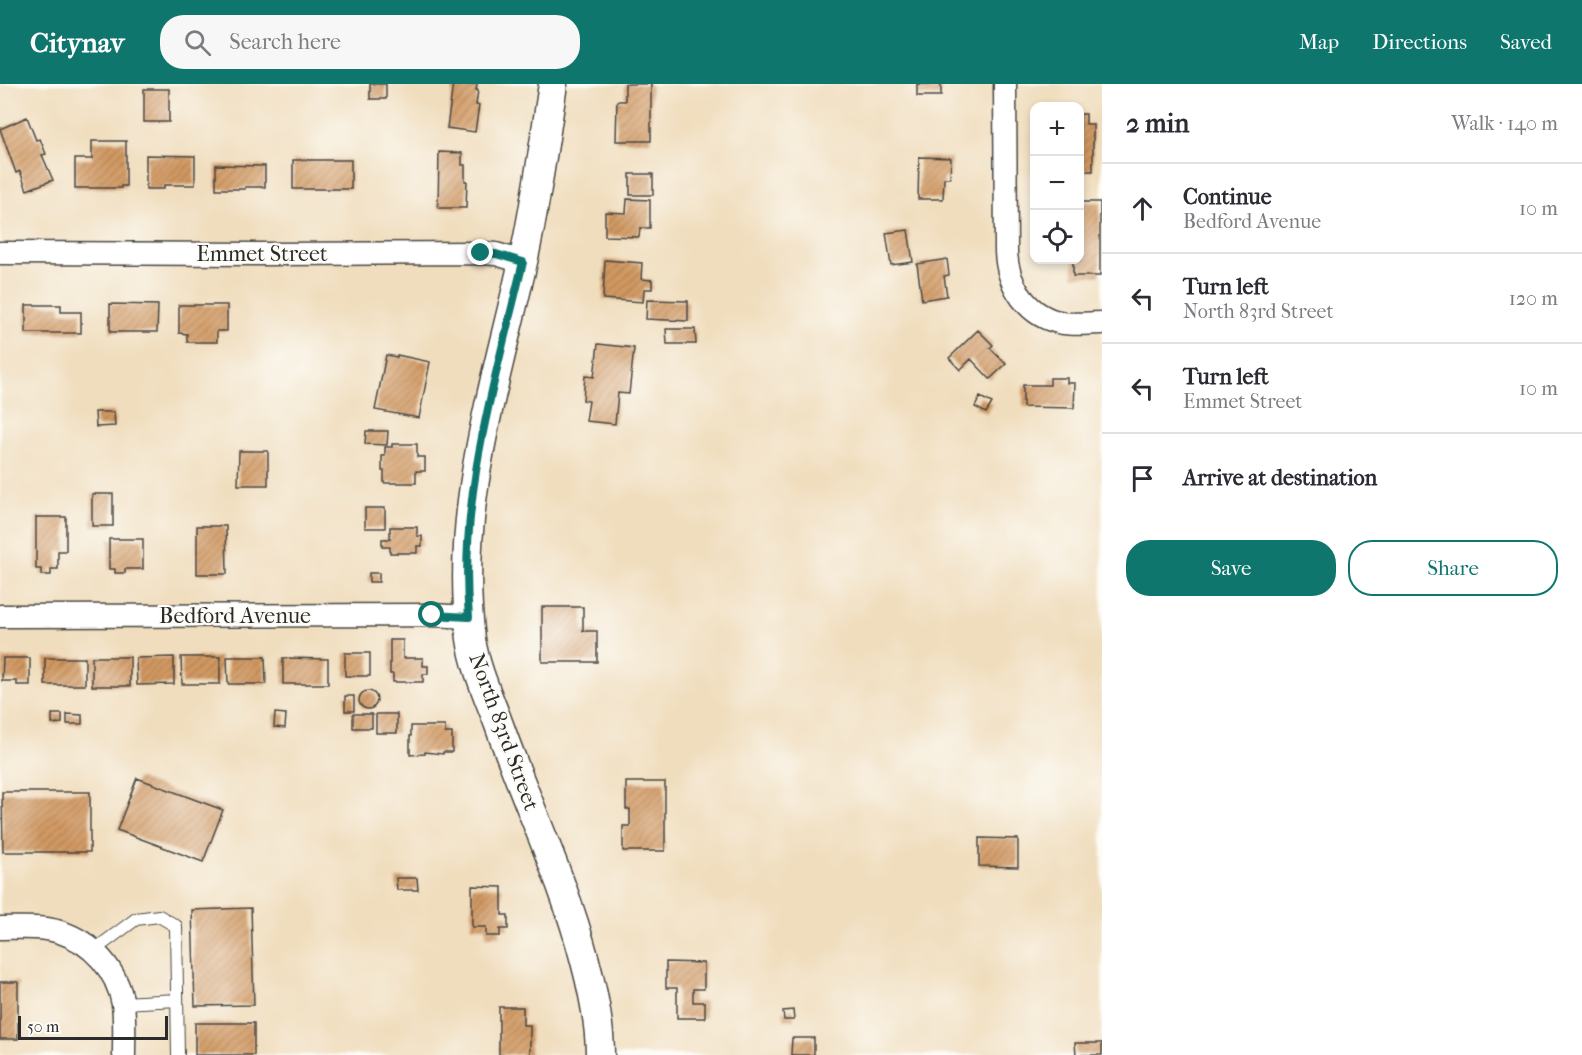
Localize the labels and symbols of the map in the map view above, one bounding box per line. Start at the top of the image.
route end [467,239,493,265]
street label: Emmet Street [196,241,328,267]
route start [418,601,444,627]
street label: Bedford Avenue [159,603,311,629]
street label: North 83rd Street [463,650,545,814]
scale bar [18,1013,168,1040]

